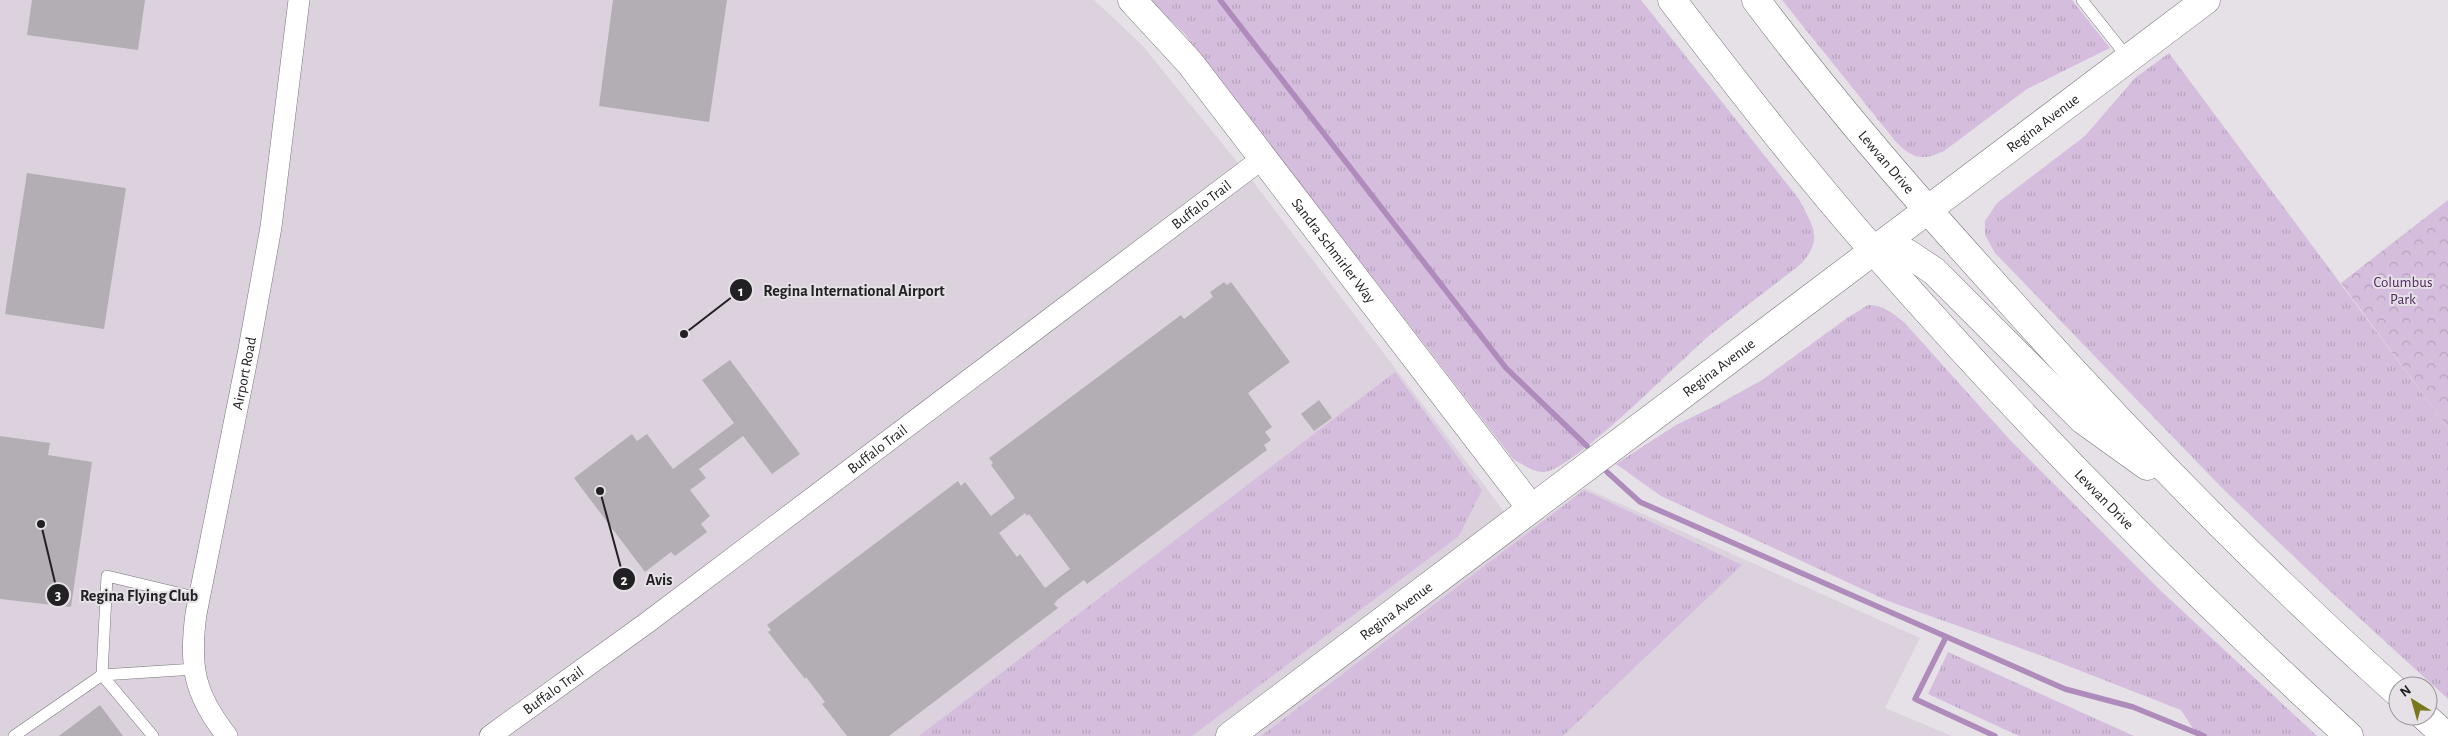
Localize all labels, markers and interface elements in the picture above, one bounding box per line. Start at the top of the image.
street label: Regina Avenue [2004,91,2082,155]
street label: Lewvan Drive [1855,128,1917,197]
street label: Buffalo Trail [1169,178,1234,232]
street label: Sandra Schmirler Way [1289,196,1379,307]
callout: Regina International Airport [728,275,954,306]
park label: Columbus Park [2374,275,2432,307]
text: Regina International Airport [763,283,945,299]
text: 1 [738,284,744,299]
street label: Airport Road [230,335,259,411]
street label: Regina Avenue [1680,336,1758,400]
street label: Buffalo Trail [845,422,910,477]
street label: Lewvan Drive [2072,467,2136,533]
callout: Avis [611,564,683,595]
text: Avis [646,572,672,588]
text: 2 [620,573,628,588]
callout: Regina Flying Club [45,579,208,610]
street label: Regina Avenue [1357,579,1435,643]
text: 3 [55,588,61,603]
text: Regina Flying Club [80,588,198,605]
street label: Buffalo Trail [521,664,586,717]
north arrow [2388,676,2438,726]
text: N [2398,683,2414,700]

